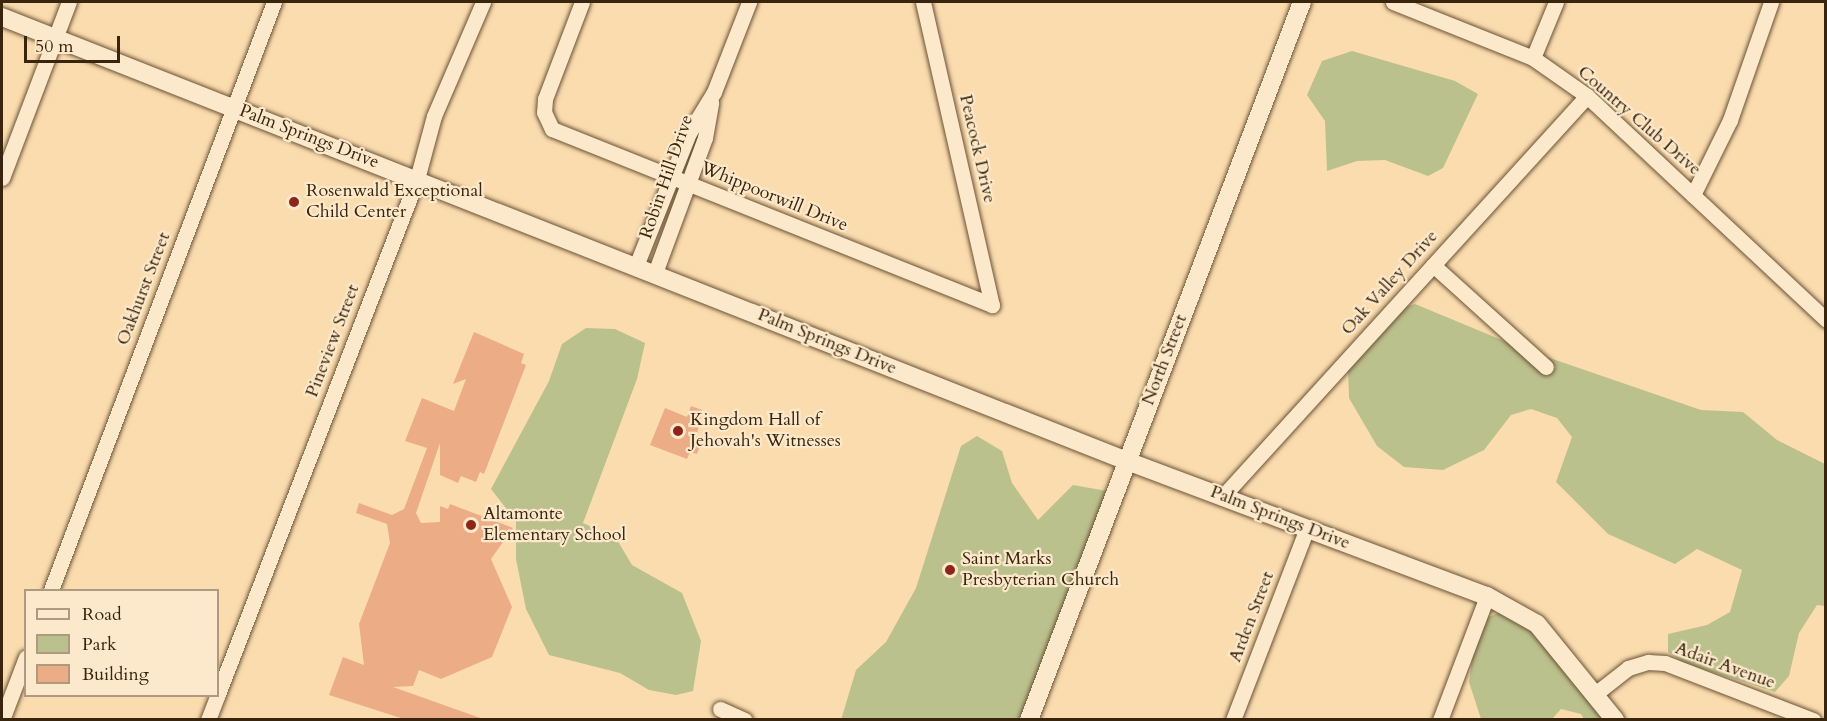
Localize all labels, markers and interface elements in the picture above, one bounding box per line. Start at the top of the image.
scale bar [27,24,123,62]
text: 50 m [35,34,74,59]
street label: Country Club Drive [1573,62,1705,180]
street label: Peacock Drive [954,93,1000,205]
street label: Palm Springs Drive [236,100,382,174]
street label: Robin Hill Drive [636,112,698,242]
street label: Whippoorwill Drive [697,158,851,236]
place label: Rosenwald Exceptional Child Center [306,181,483,224]
marker: Rosenwald Exceptional Child Center [287,195,301,209]
street label: Oak Valley Drive [1337,226,1443,340]
street label: Oakhurst Street [113,230,175,348]
street label: Pineview Street [302,282,364,400]
street label: Palm Springs Drive [754,304,900,380]
street label: North Street [1138,312,1192,408]
place label: Kingdom Hall of Jehovah's Witnesses [690,410,841,452]
marker: Kingdom Hall of Jehovah's Witnesses [671,424,685,438]
street label: Palm Springs Drive [1207,481,1353,555]
place label: Altamonte Elementary School [483,504,626,546]
marker: Altamonte Elementary School [464,518,478,532]
place label: Saint Marks Presbyterian Church [962,549,1119,592]
marker: Saint Marks Presbyterian Church [943,563,957,577]
street label: Arden Street [1225,569,1279,665]
legend [24,589,219,697]
text: Road [82,602,122,627]
text: Park [82,632,117,657]
street label: Adair Avenue [1672,638,1778,694]
text: Building [82,662,149,687]

